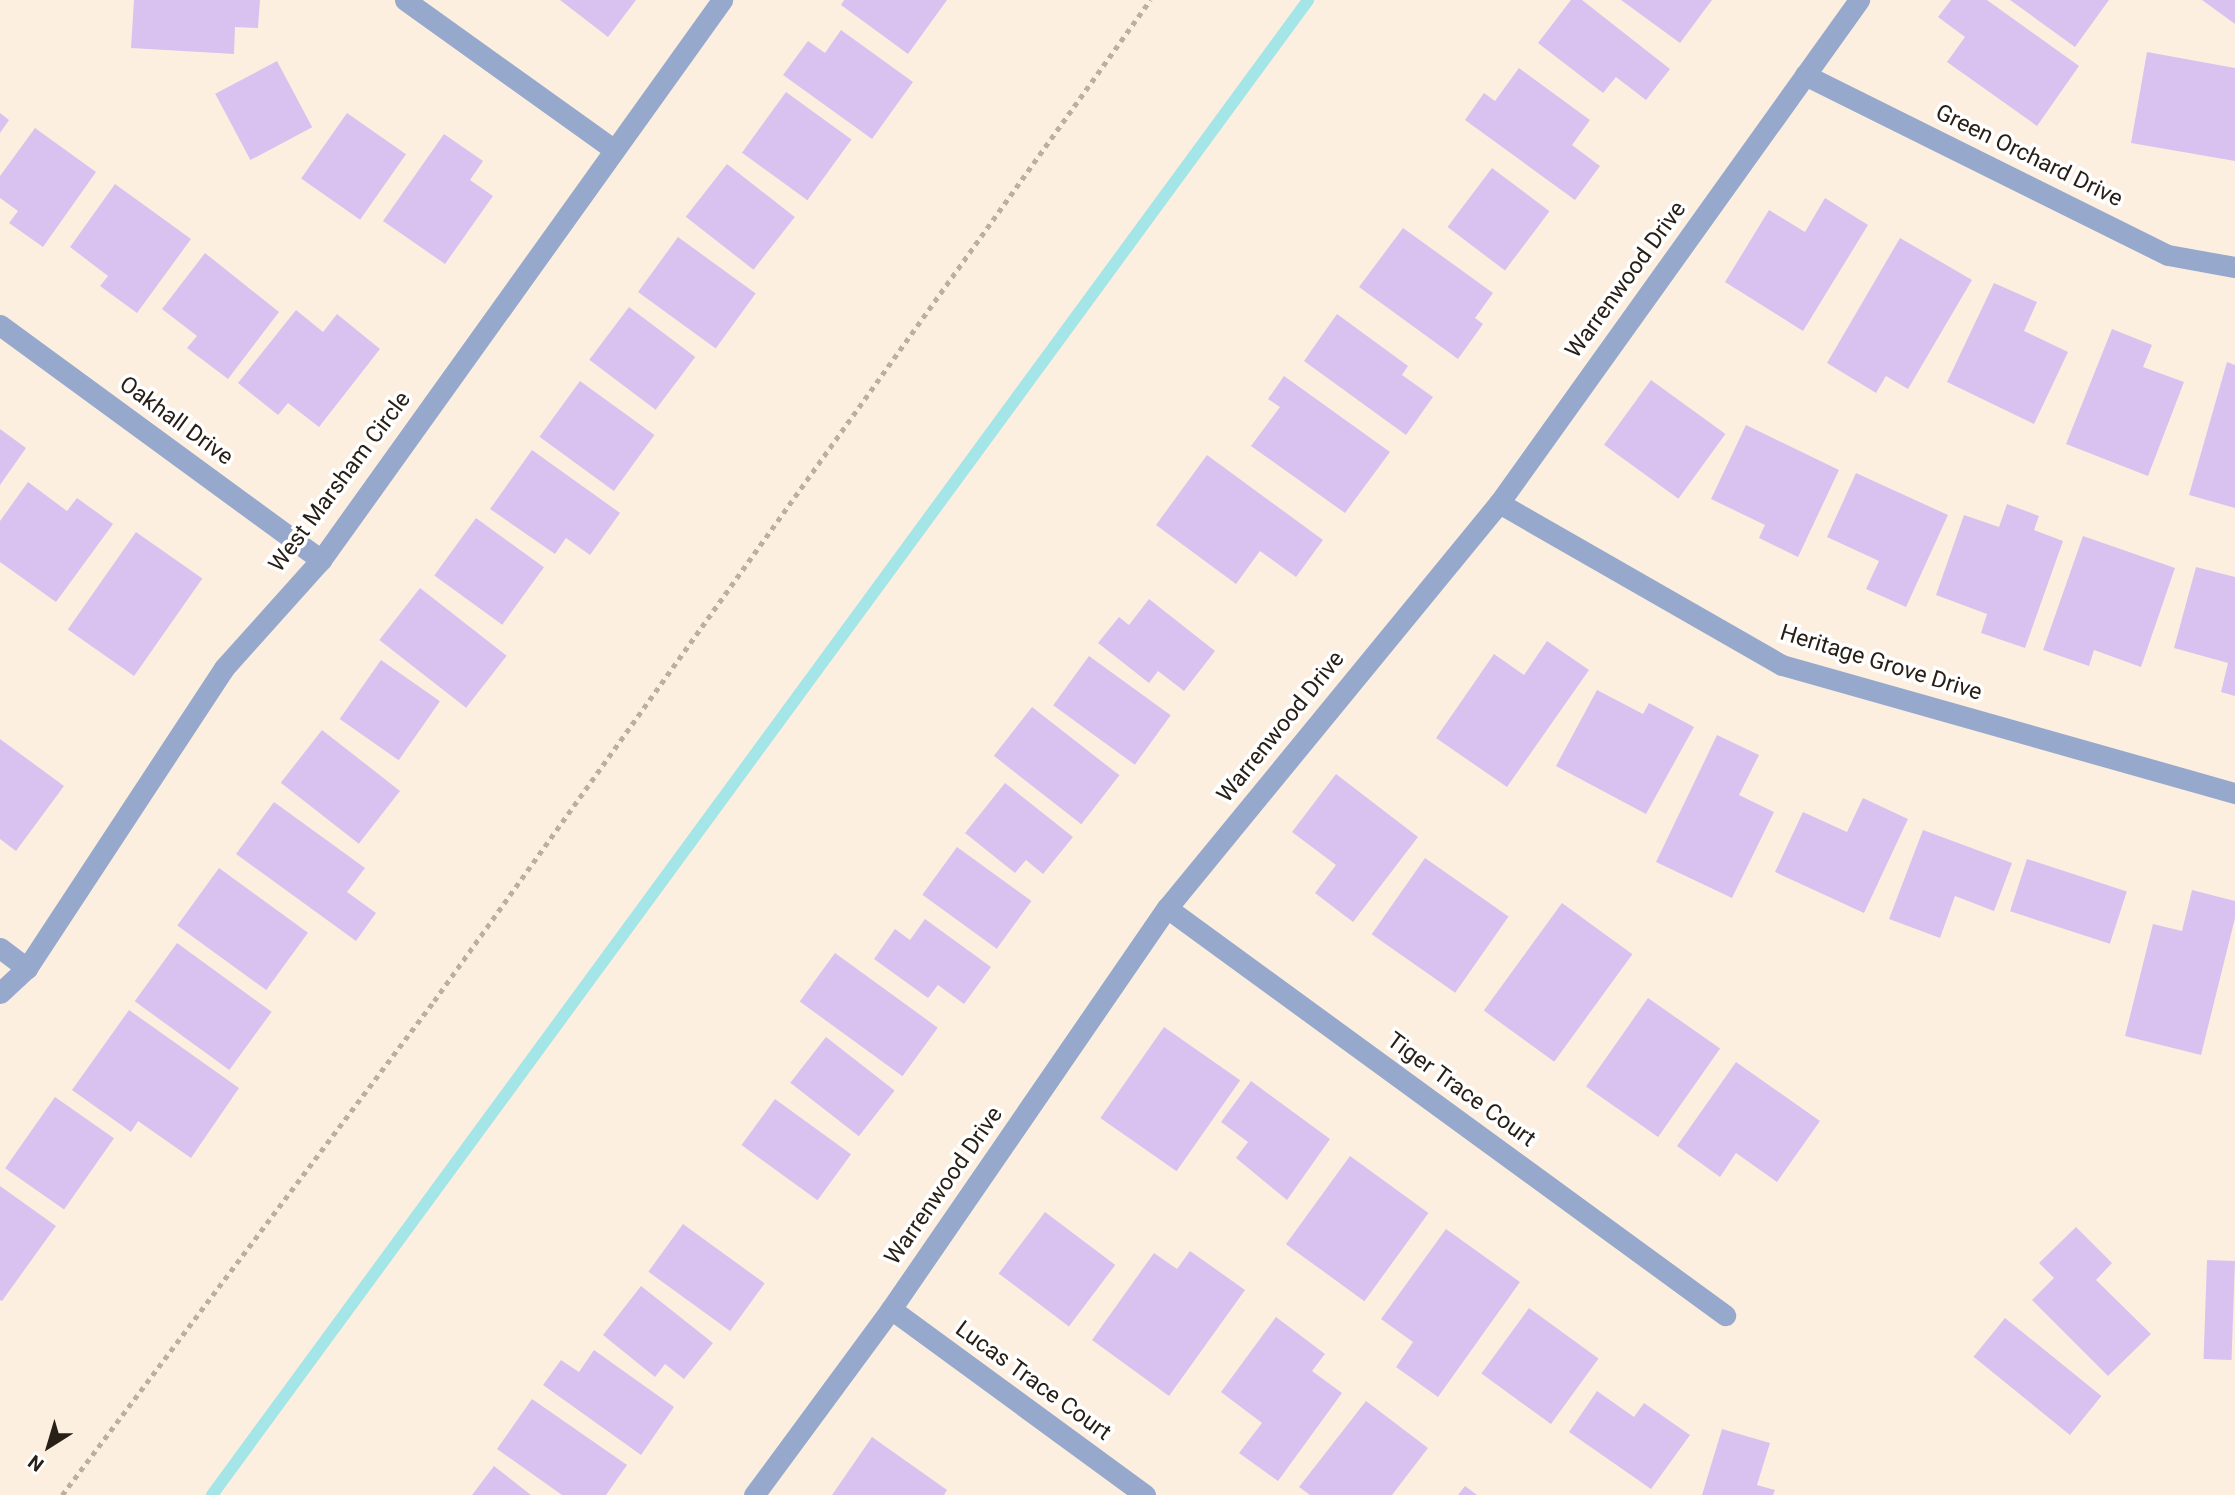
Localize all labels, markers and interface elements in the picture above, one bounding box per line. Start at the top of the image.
street label: Green Orchard Drive [1931,99,2127,213]
street label: Warrenwood Drive [1560,196,1692,364]
street label: Oakhall Drive [114,371,238,471]
street label: West Marsham Circle [263,386,417,578]
street label: Heritage Grove Drive [1777,619,1985,707]
street label: Warrenwood Drive [1212,646,1350,808]
street label: Tiger Trace Court [1381,1027,1541,1153]
street label: Warrenwood Drive [879,1102,1009,1270]
street label: Lucas Trace Court [950,1315,1116,1447]
north arrow [14,1411,84,1481]
text: N [24,1450,48,1476]

